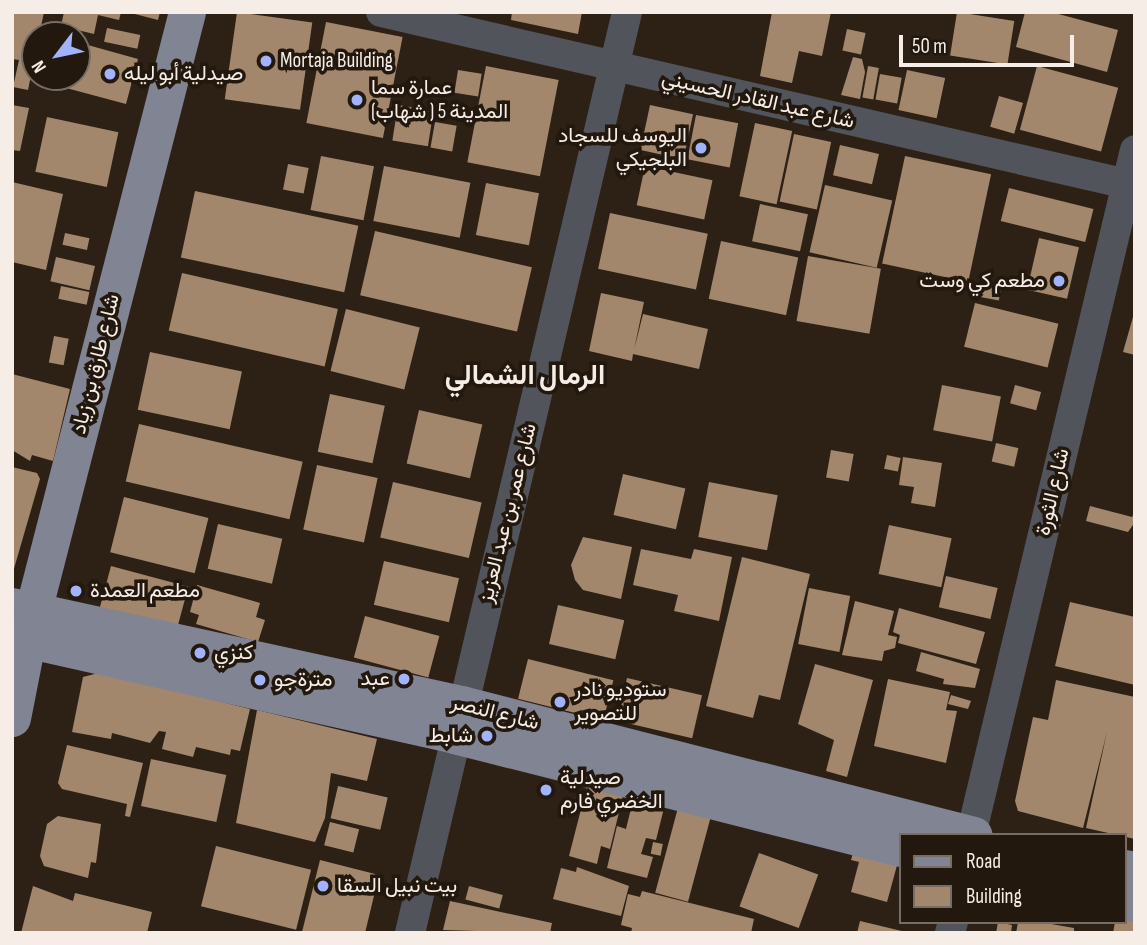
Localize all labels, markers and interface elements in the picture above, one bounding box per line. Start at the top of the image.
north arrow [21,21,91,91]
scale bar [902,21,1077,65]
text: 50 m [912,34,947,59]
place label: Mortaja Building [280,48,393,74]
marker: Mortaja Building [258,53,274,69]
text: N [27,56,52,77]
place label: صيدلية أبو ليله [124,61,243,87]
marker: صيدلية أبو ليله [102,66,118,82]
street label: شارع عبد القادر الحسيني [659,66,857,134]
place label: عمارة سما المدينة 5 ( شهاب) [371,75,508,125]
marker: عمارة سما المدينة 5 ( شهاب) [349,92,365,108]
place label: اليوسف للسجاد البلجيكي [558,123,687,173]
marker: اليوسف للسجاد البلجيكي [693,140,709,156]
place label: مطعم كي وست [919,268,1045,294]
marker: مطعم كي وست [1051,273,1067,289]
street label: شارع طارق بن زياد [66,292,126,436]
district label: الرمال الشمالي [445,359,605,393]
street label: شارع عمر بن عبد العزيز [474,421,542,605]
street label: شارع الثورة [1031,446,1075,538]
place label: مطعم العمدة [90,578,200,604]
marker: مطعم العمدة [68,583,84,599]
place label: كنزي [214,640,253,666]
marker: كنزي [192,645,208,661]
place label: عبد [361,666,390,692]
place label: مترةجو [274,667,332,693]
marker: عبد [396,671,412,687]
marker: مترةجو [252,672,268,688]
place label: ستوديو نادر للتصوير [574,677,667,727]
street label: شارع النصر [448,690,542,736]
marker: ستوديو نادر للتصوير [552,694,568,710]
place label: شابط [429,723,473,749]
marker: شابط [479,728,495,744]
place label: صيدلية الخضري فارم [560,765,663,815]
marker: صيدلية الخضري فارم [538,782,554,798]
legend [898,833,1126,924]
text: Road [966,849,1001,874]
place label: بيت نبيل السقا [337,873,457,899]
marker: بيت نبيل السقا [315,878,331,894]
text: Building [966,884,1022,909]

